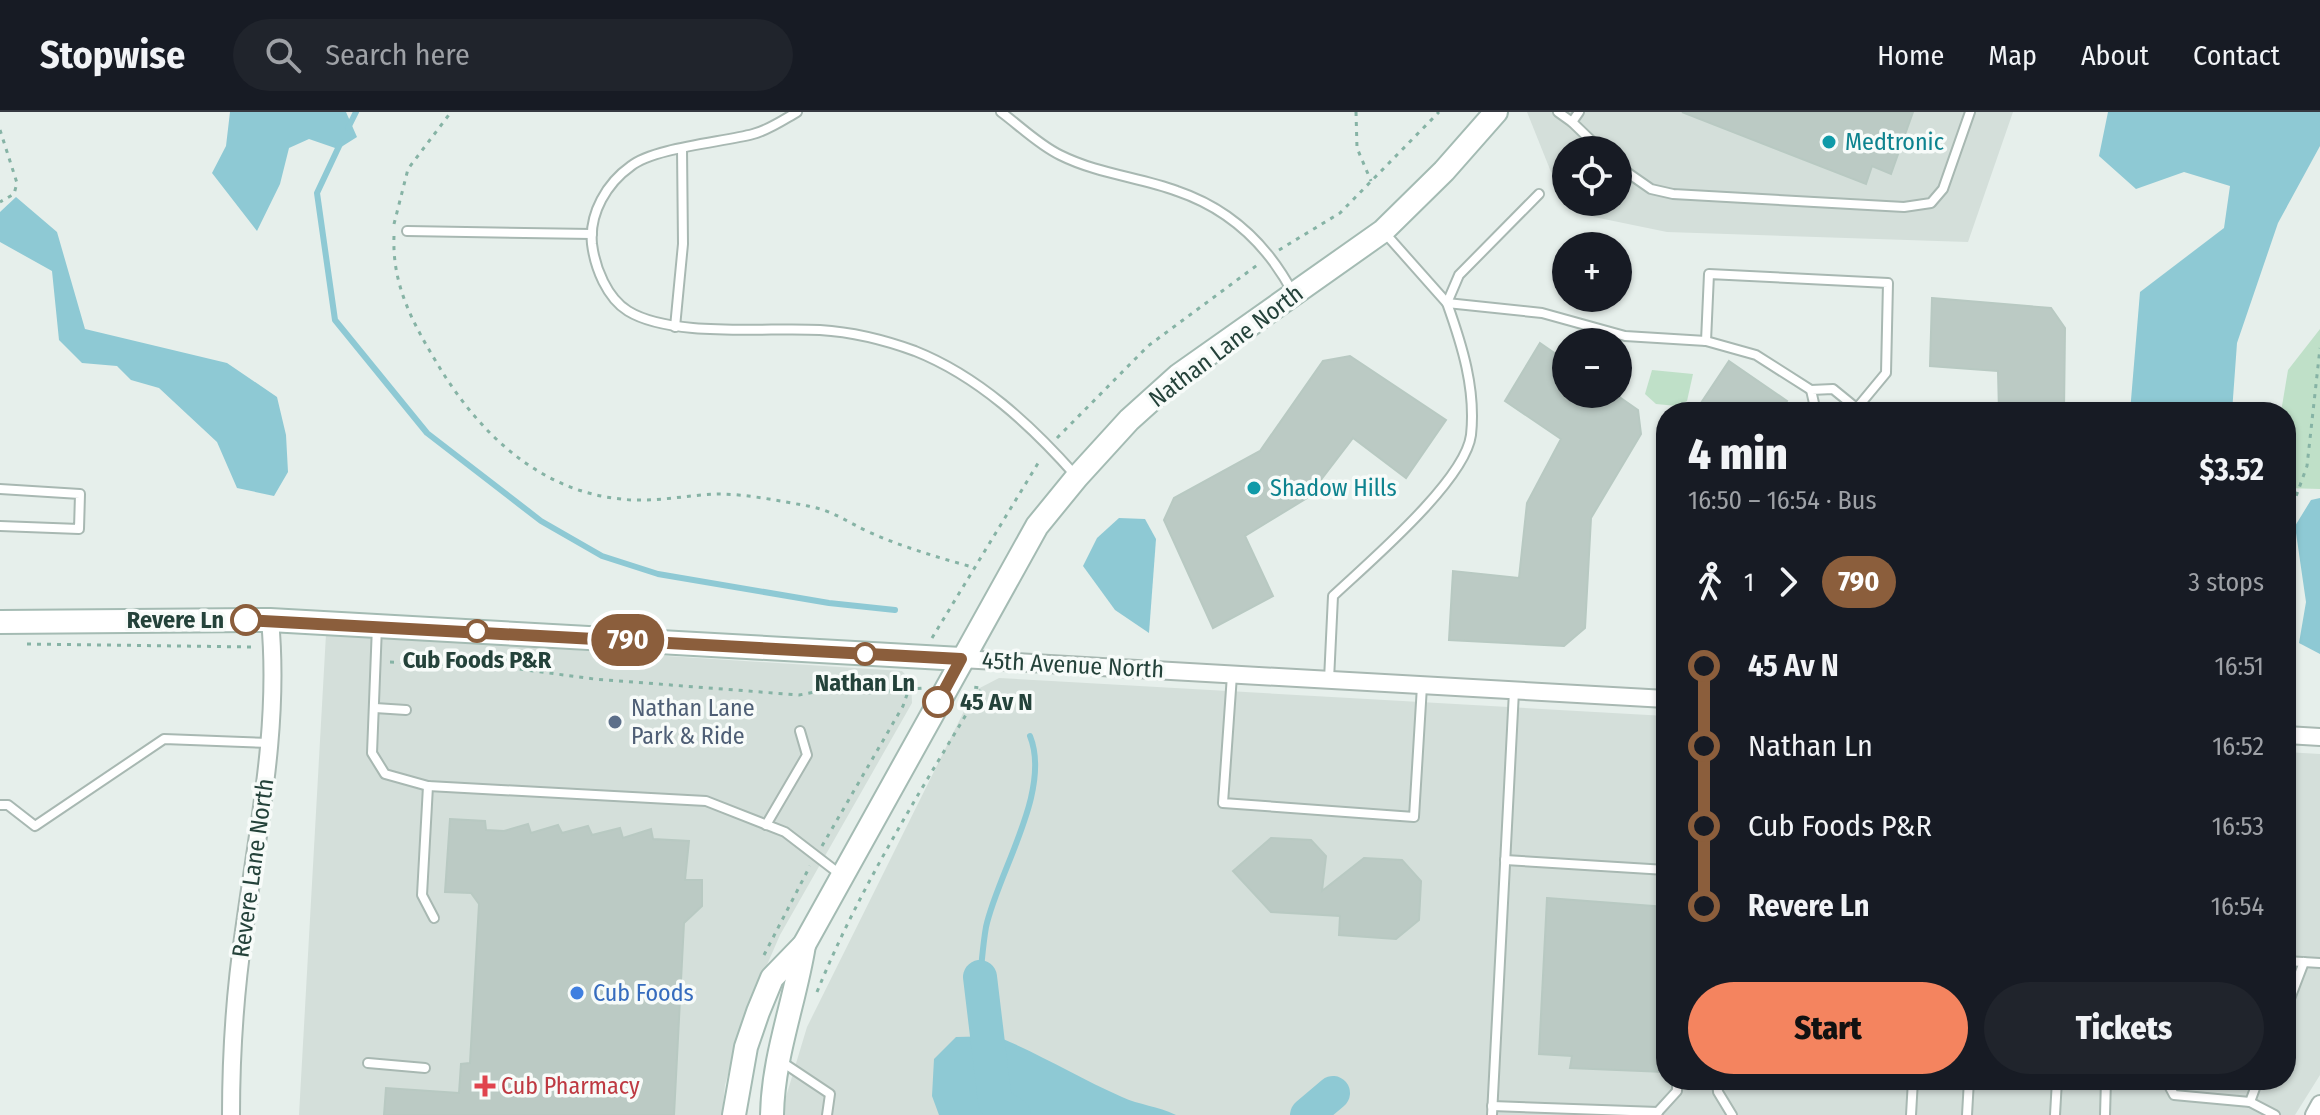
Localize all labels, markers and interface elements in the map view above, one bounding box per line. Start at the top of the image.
search box [233,19,793,91]
text: Stopwise [40,32,185,78]
icon: search [261,33,305,77]
text: Search here [325,37,470,73]
text: Home [1877,39,1944,72]
text: Map [1988,39,2037,72]
text: About [2081,39,2149,72]
text: Contact [2193,39,2280,72]
place label: Medtronic [1845,128,1944,156]
marker: Medtronic [1820,133,1838,151]
map controls [1552,136,1632,408]
button: locate [1552,136,1632,216]
button: + [1552,232,1632,312]
street label: Nathan Lane North [1144,279,1308,413]
button: − [1552,328,1632,408]
text: 4 min [1688,428,1788,481]
text: $3.52 [2199,452,2264,488]
place label: Shadow Hills [1270,474,1397,502]
marker: Shadow Hills [1245,479,1263,497]
text: 16:50 – 16:54 · Bus [1688,485,1877,516]
icon: walk [1688,560,1732,604]
icon: forward [1766,560,1810,604]
text: 790 [1838,565,1880,598]
text: 1 [1744,567,1754,598]
text: 3 stops [2188,567,2264,598]
marker: Revere Ln [231,605,261,635]
place label: Revere Ln [127,606,224,634]
line badge: 790 [582,614,674,666]
marker: Cub Foods P&R [466,620,488,642]
text: 790 [607,623,649,656]
marker: Nathan Ln [854,643,876,665]
place label: Cub Foods P&R [403,646,552,674]
street label: 45th Avenue North [981,646,1165,684]
text: 45 Av N [1748,648,1839,684]
text: 16:51 [2215,651,2264,682]
place label: Nathan Ln [815,669,915,697]
marker: 45 Av N [923,687,953,717]
place label: 45 Av N [960,688,1033,716]
place label: Nathan Lane Park & Ride [631,694,755,750]
marker: Nathan Lane Park & Ride [606,713,624,731]
text: Nathan Ln [1748,728,1873,764]
text: 16:52 [2212,731,2264,762]
street label: Revere Lane North [227,777,279,959]
text: Cub Foods P&R [1748,808,1932,844]
text: 16:53 [2212,811,2264,842]
text: Revere Ln [1748,888,1869,924]
text: 16:54 [2211,891,2264,922]
place label: Cub Foods [593,979,694,1007]
button: Start [1688,982,1968,1074]
button: Tickets [1984,982,2264,1074]
marker: Cub Foods [568,984,586,1002]
place label: Cub Pharmacy [501,1072,640,1100]
marker: Cub Pharmacy [476,1077,494,1095]

